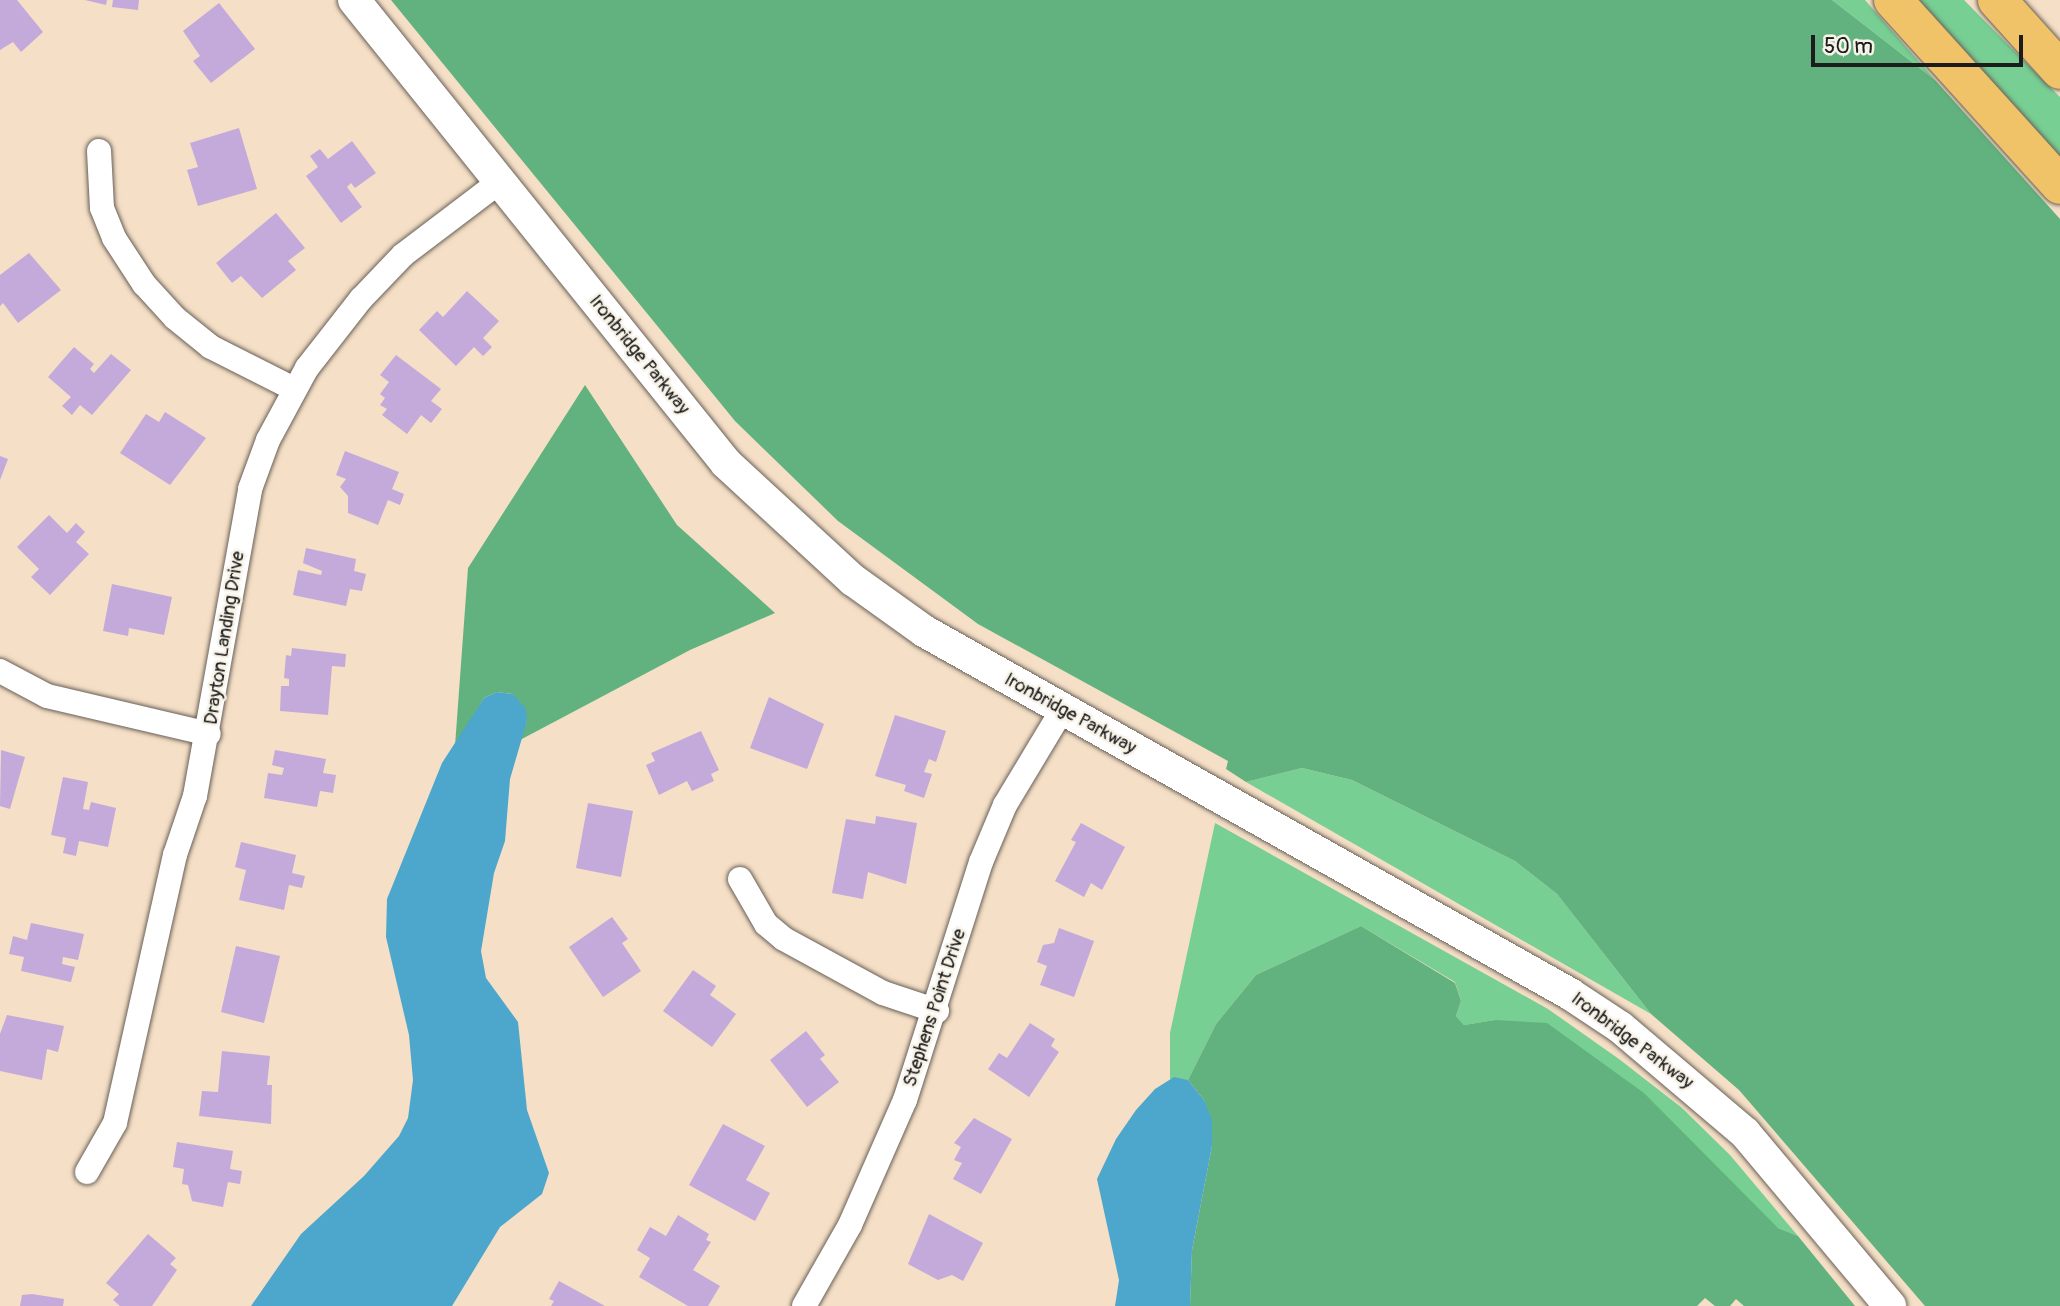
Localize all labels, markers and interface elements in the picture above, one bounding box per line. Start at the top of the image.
scale bar [1815,21,2027,65]
text: 50 m [1824,33,1873,60]
street label: Ironbridge Parkway [584,291,694,419]
street label: Drayton Landing Drive [200,550,250,726]
street label: Ironbridge Parkway [1000,668,1140,760]
street label: Stephens Point Drive [899,926,971,1090]
street label: Ironbridge Parkway [1566,988,1698,1094]

